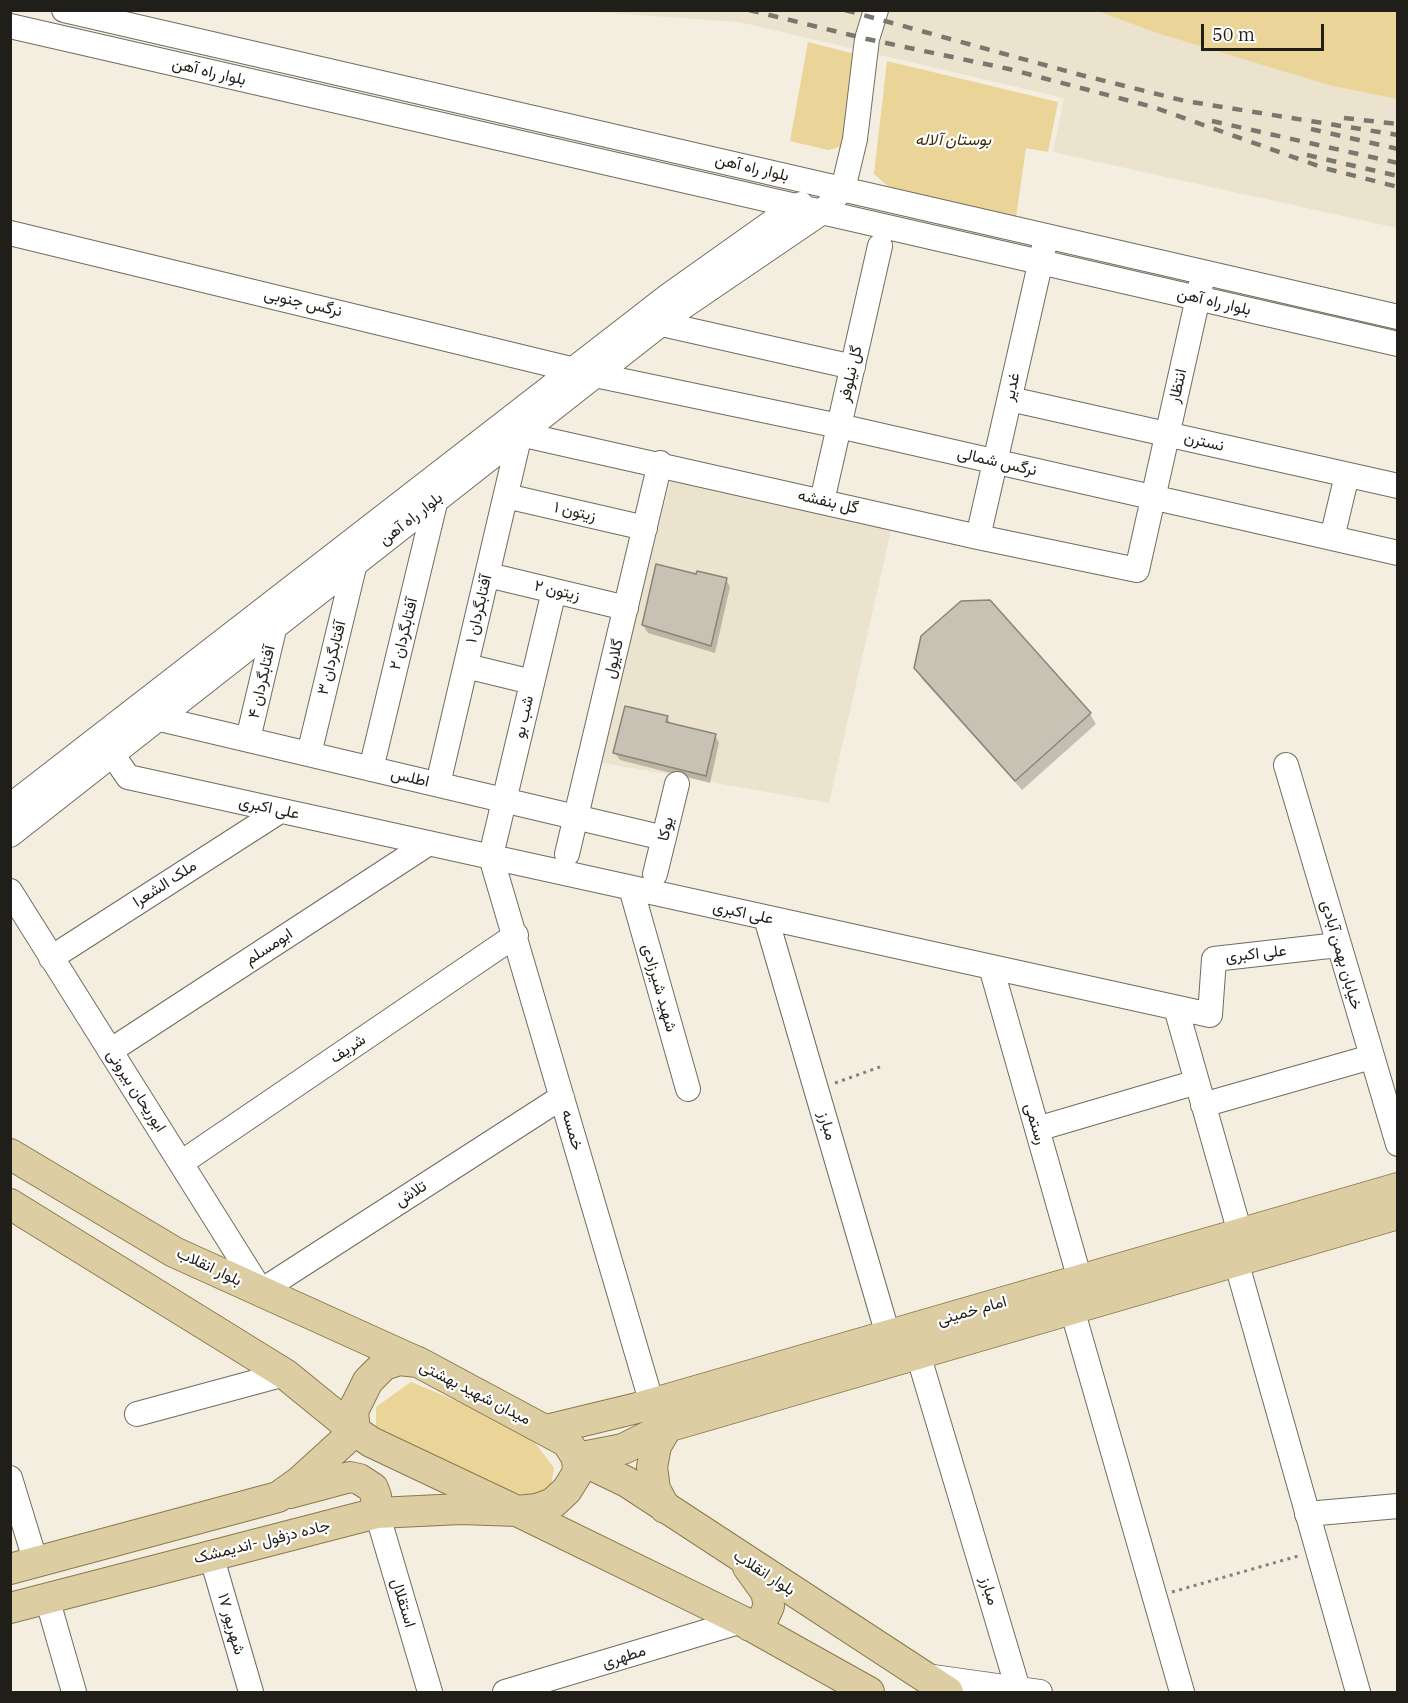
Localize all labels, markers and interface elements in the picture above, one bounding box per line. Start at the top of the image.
scale bar [1204,12,1327,50]
text: 50 m [1212,23,1255,46]
street label: بلوار راه آهن [170,54,248,90]
park label: بوستان آلاله [915,130,991,150]
street label: بلوار راه آهن [713,150,791,186]
street label: بلوار راه آهن [1175,284,1253,320]
street label: نرگس جنوبی [262,285,344,321]
street label: گل نیلوفر [835,344,867,404]
street label: انتظار [1165,367,1191,405]
street label: غدیر [999,371,1025,403]
street label: نسترن [1182,428,1226,456]
street label: نرگس شمالی [955,444,1039,480]
street label: گل بنفشه [796,486,860,518]
street label: بلوار راه آهن [375,488,447,550]
street label: زیتون ۱ [552,498,598,526]
street label: آفتابگردان ۱ [462,573,496,645]
street label: زیتون ۲ [532,576,582,606]
street label: آفتابگردان ۲ [386,596,422,672]
street label: آفتابگردان ۳ [314,619,350,697]
street label: گلایول [600,637,628,681]
street label: آفتابگردان ۴ [244,644,280,720]
street label: شب بو [510,694,538,740]
street label: اطلس [389,764,431,792]
street label: علی اکبری [237,792,301,824]
street label: یوکا [654,815,678,843]
street label: ملک الشعرا [130,856,200,912]
street label: علی اکبری [711,897,775,929]
street label: خیابان بهمن آبادی [1316,898,1366,1012]
street label: ابومسلم [242,925,296,969]
street label: علی اکبری [1224,941,1288,967]
street label: شهید شیرزادی [637,942,681,1034]
street label: شریف [327,1030,369,1068]
street label: ابوریحان بیرونی [102,1046,170,1136]
street label: رستمی [1020,1101,1050,1147]
street label: خمسه [557,1107,587,1153]
street label: مبارز [814,1109,840,1143]
street label: تلاش [392,1177,430,1211]
street label: بلوار انقلاب [173,1244,245,1290]
street label: امام خمینی [935,1292,1009,1330]
street label: میدان شهید بهشتی [416,1357,534,1429]
street label: جاده دزفول -اندیمشک [192,1516,332,1568]
street label: بلوار انقلاب [730,1546,798,1600]
street label: مبارز [976,1574,1002,1608]
street label: استقلال [386,1576,420,1630]
street label: ۱۷ شهریور [213,1591,249,1657]
street label: مطهری [600,1641,648,1673]

